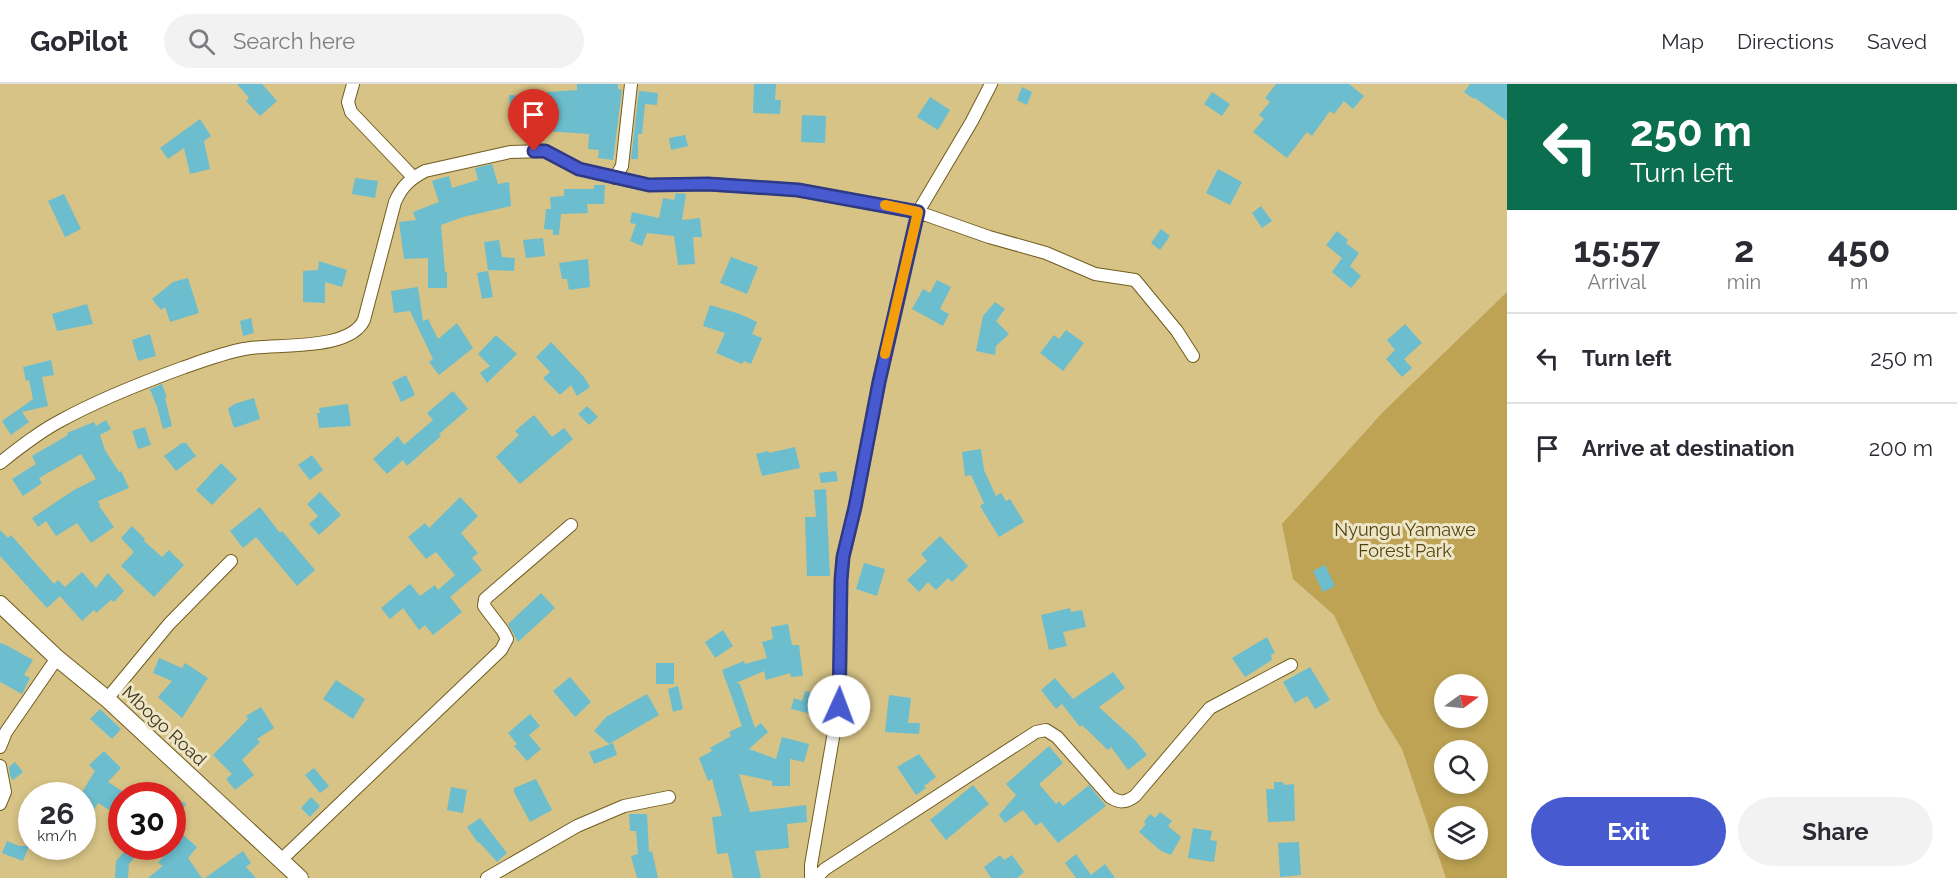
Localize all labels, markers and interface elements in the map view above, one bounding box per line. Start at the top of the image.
search box [164,14,584,68]
text: GoPilot [30,25,128,58]
icon: search [185,25,218,58]
text: Search here [233,28,355,54]
text: Map [1661,29,1704,54]
text: Directions [1737,29,1834,54]
text: Saved [1867,29,1927,54]
pin [508,89,559,151]
icon: arrive [517,98,550,131]
text: 250 m [1630,107,1752,156]
icon: left [1531,108,1609,186]
text: Turn left [1630,157,1733,188]
text: 15:57 [1574,228,1660,270]
text: 2 [1734,228,1754,270]
text: 450 [1828,228,1890,270]
text: Arrival [1588,270,1646,294]
text: min [1727,270,1761,294]
text: m [1850,270,1868,294]
icon: left [1531,342,1564,375]
text: Turn left [1582,345,1672,371]
text: 250 m [1870,345,1933,371]
icon: arrive [1531,432,1564,465]
text: Arrive at destination [1582,435,1795,461]
text: 200 m [1869,435,1933,461]
park label: Nyungu Yamawe Forest Park [1334,519,1476,561]
position arrow [807,674,871,738]
north arrow [1434,674,1488,728]
map controls [1434,674,1488,860]
street label: Mbogo Road [118,681,211,770]
button: search [1434,740,1488,794]
speed limit sign: 30 [108,782,186,860]
text: 26 [39,796,75,831]
button: Exit [1531,797,1726,866]
button: Share [1738,797,1933,866]
button: layers [1434,806,1488,860]
text: km/h [37,827,77,845]

